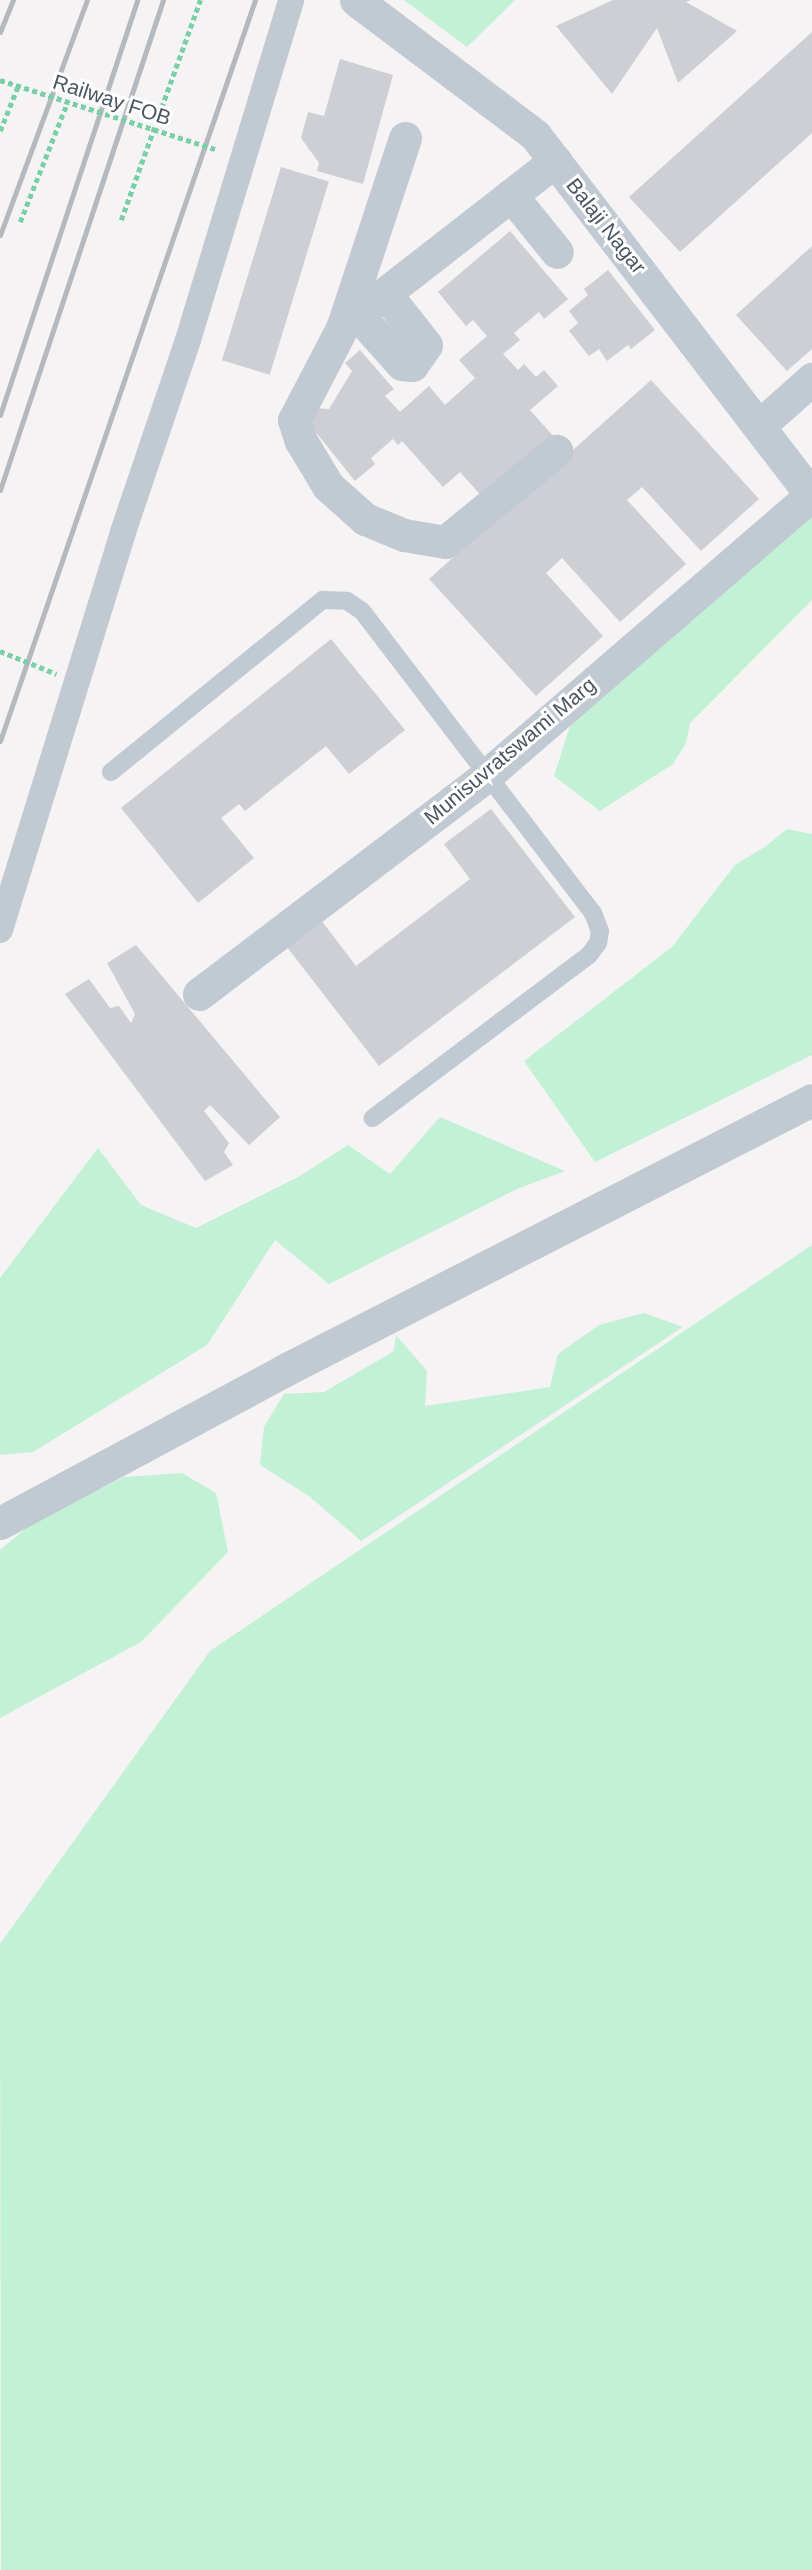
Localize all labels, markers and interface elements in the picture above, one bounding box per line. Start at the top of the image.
street label: Railway FOB [50,69,174,131]
street label: Balaji Nagar [561,173,651,279]
street label: Munisuvratswami Marg [419,672,601,830]

